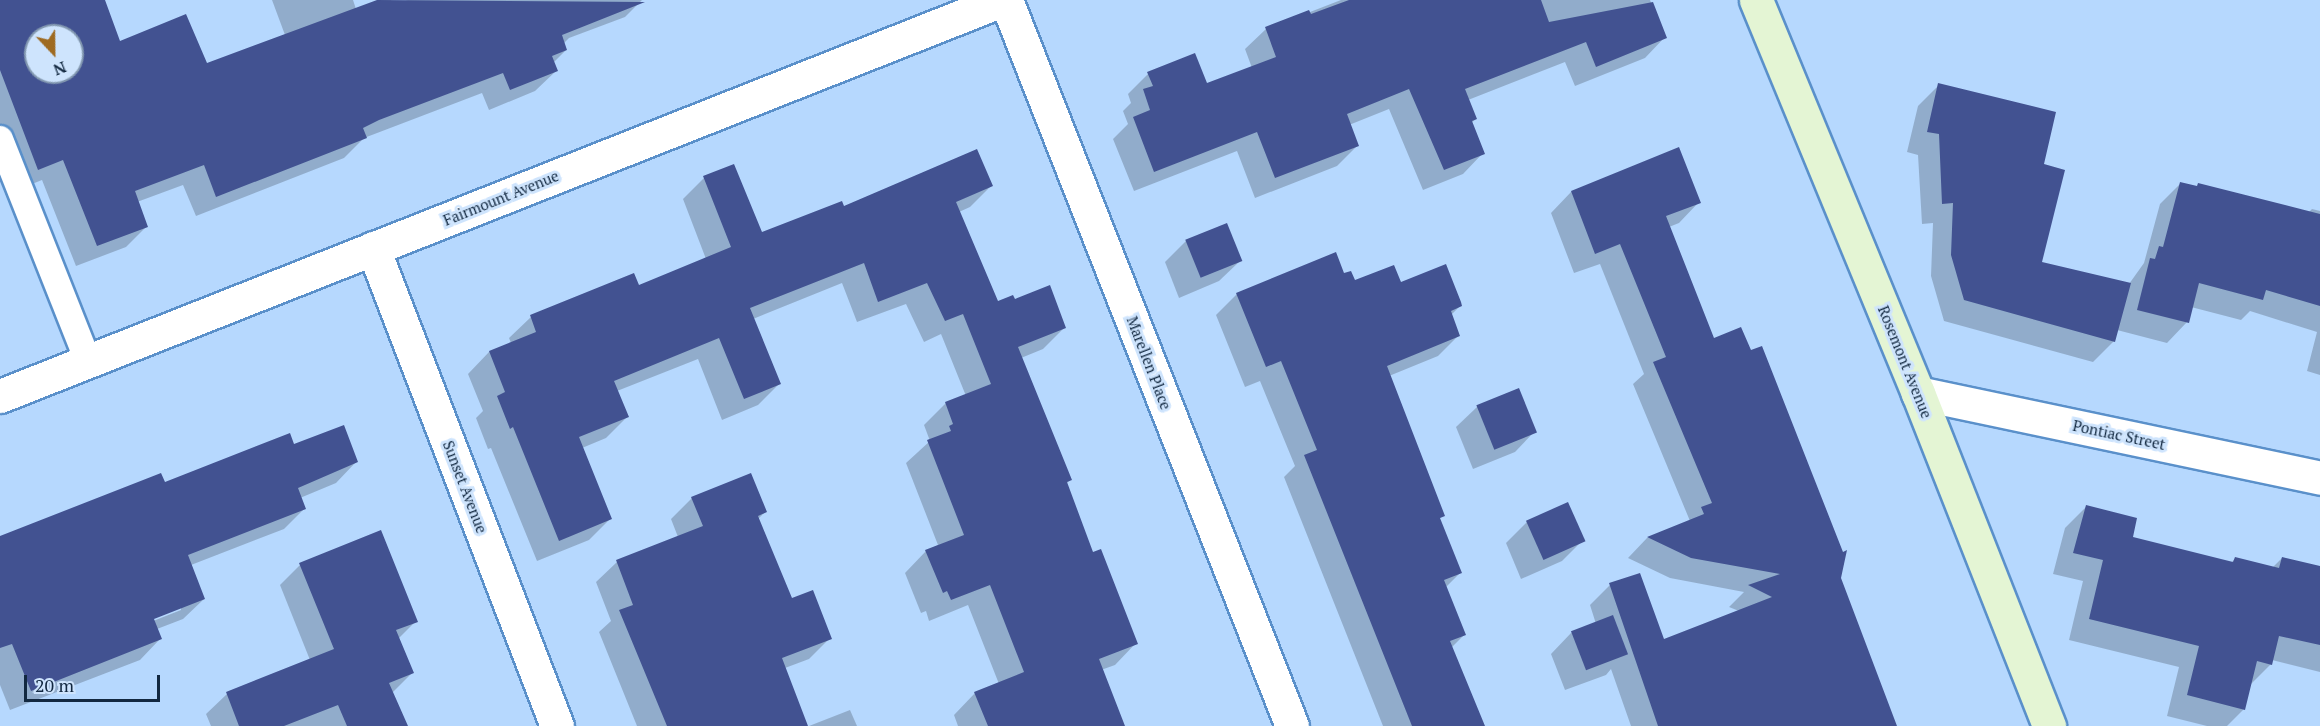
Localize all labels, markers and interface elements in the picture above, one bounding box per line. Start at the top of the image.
north arrow [24,24,84,84]
text: N [50,56,70,81]
street label: Fairmount Avenue [441,167,561,229]
street label: Rosemont Avenue [1874,303,1936,421]
street label: Marellen Place [1123,314,1175,412]
street label: Pontiac Street [2071,416,2167,454]
street label: Sunset Avenue [439,438,491,536]
scale bar [27,663,164,701]
text: 20 m [35,673,74,697]

